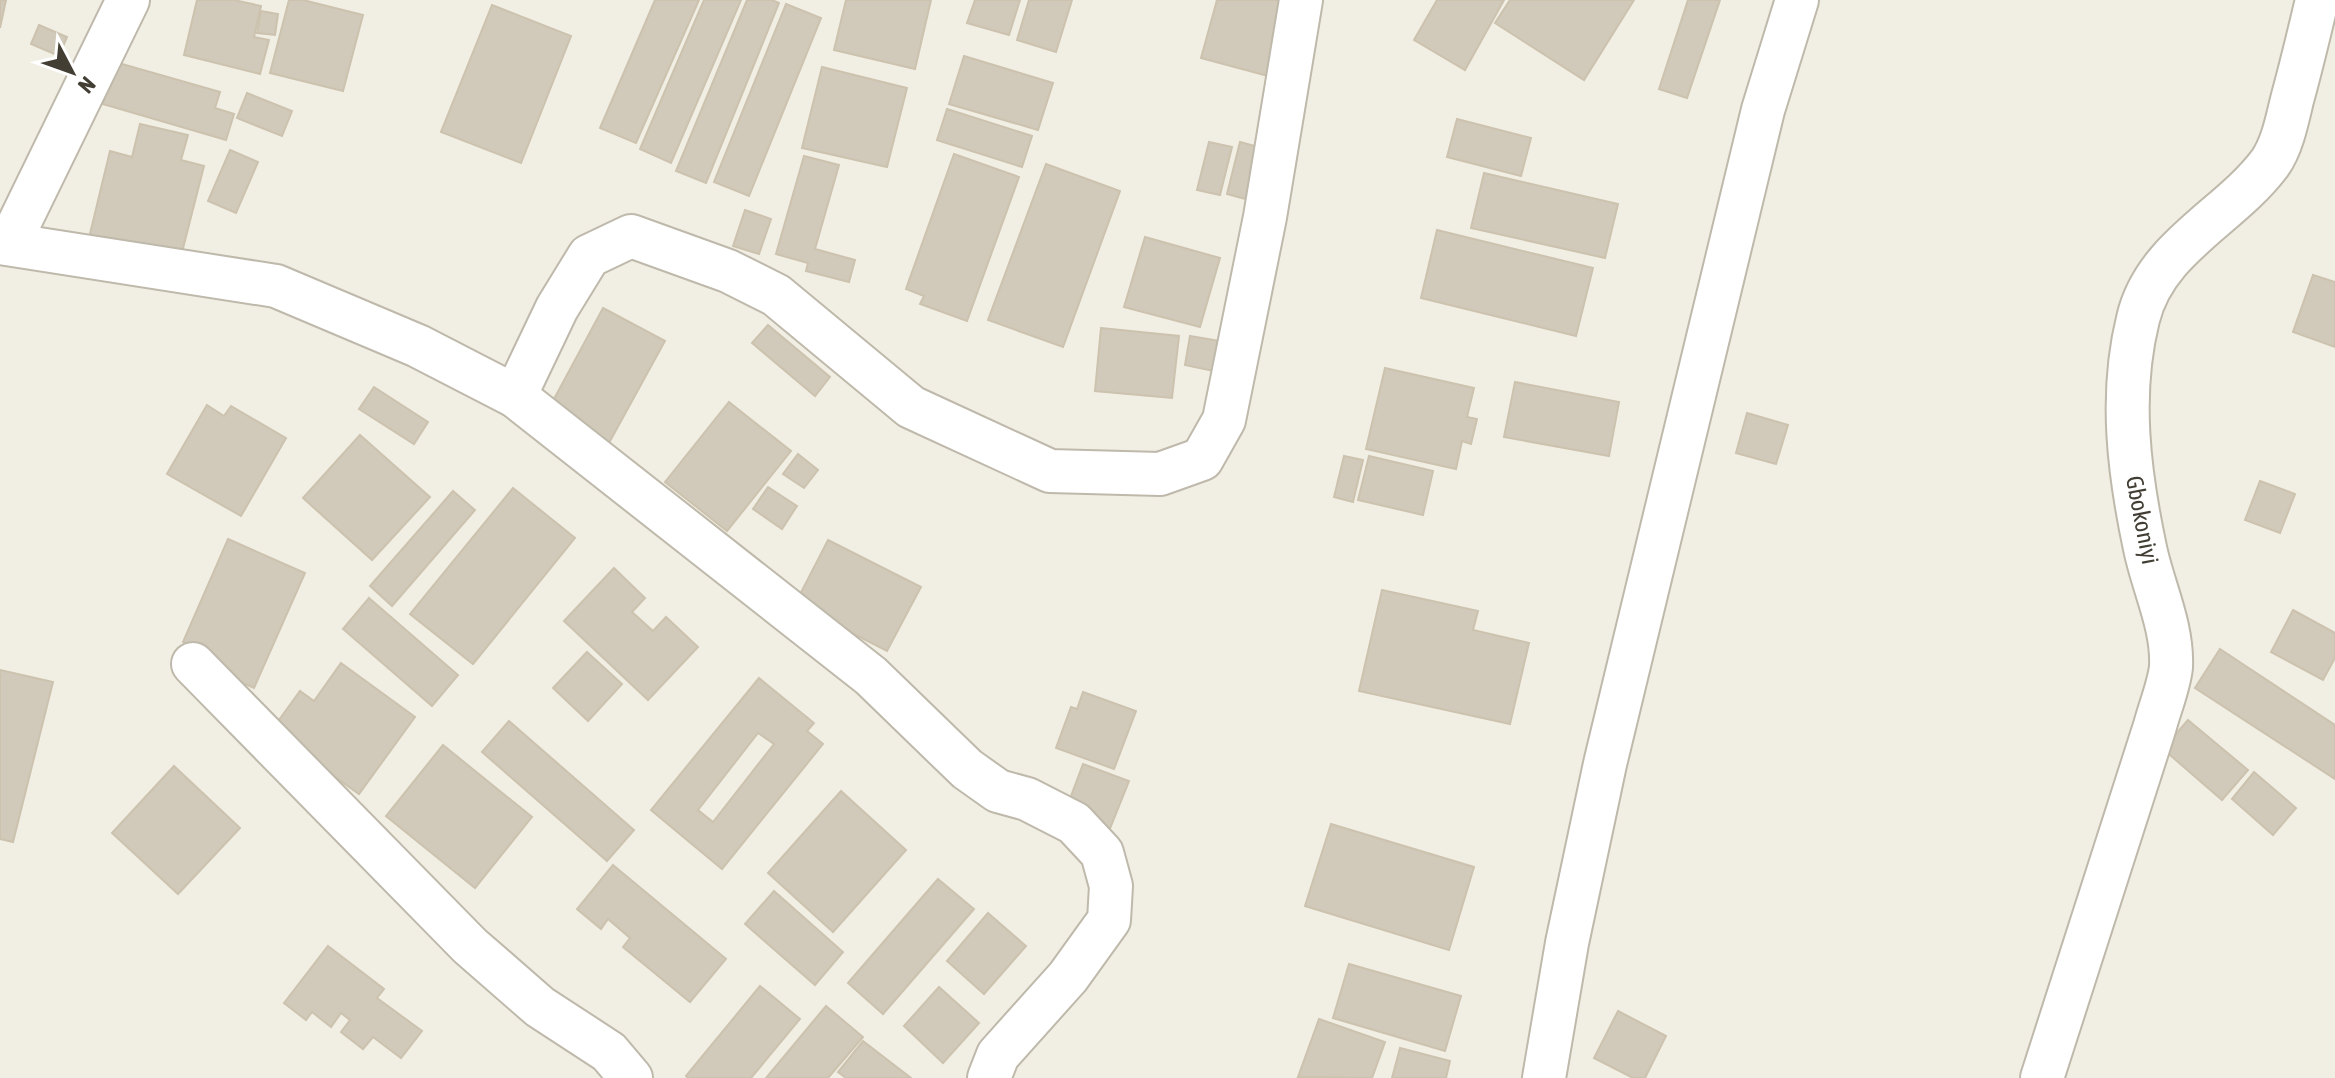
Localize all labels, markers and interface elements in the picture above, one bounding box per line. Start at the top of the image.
north arrow [32,32,112,112]
text: N [73,72,101,99]
street label: Gbokoniyi [2121,473,2164,566]

